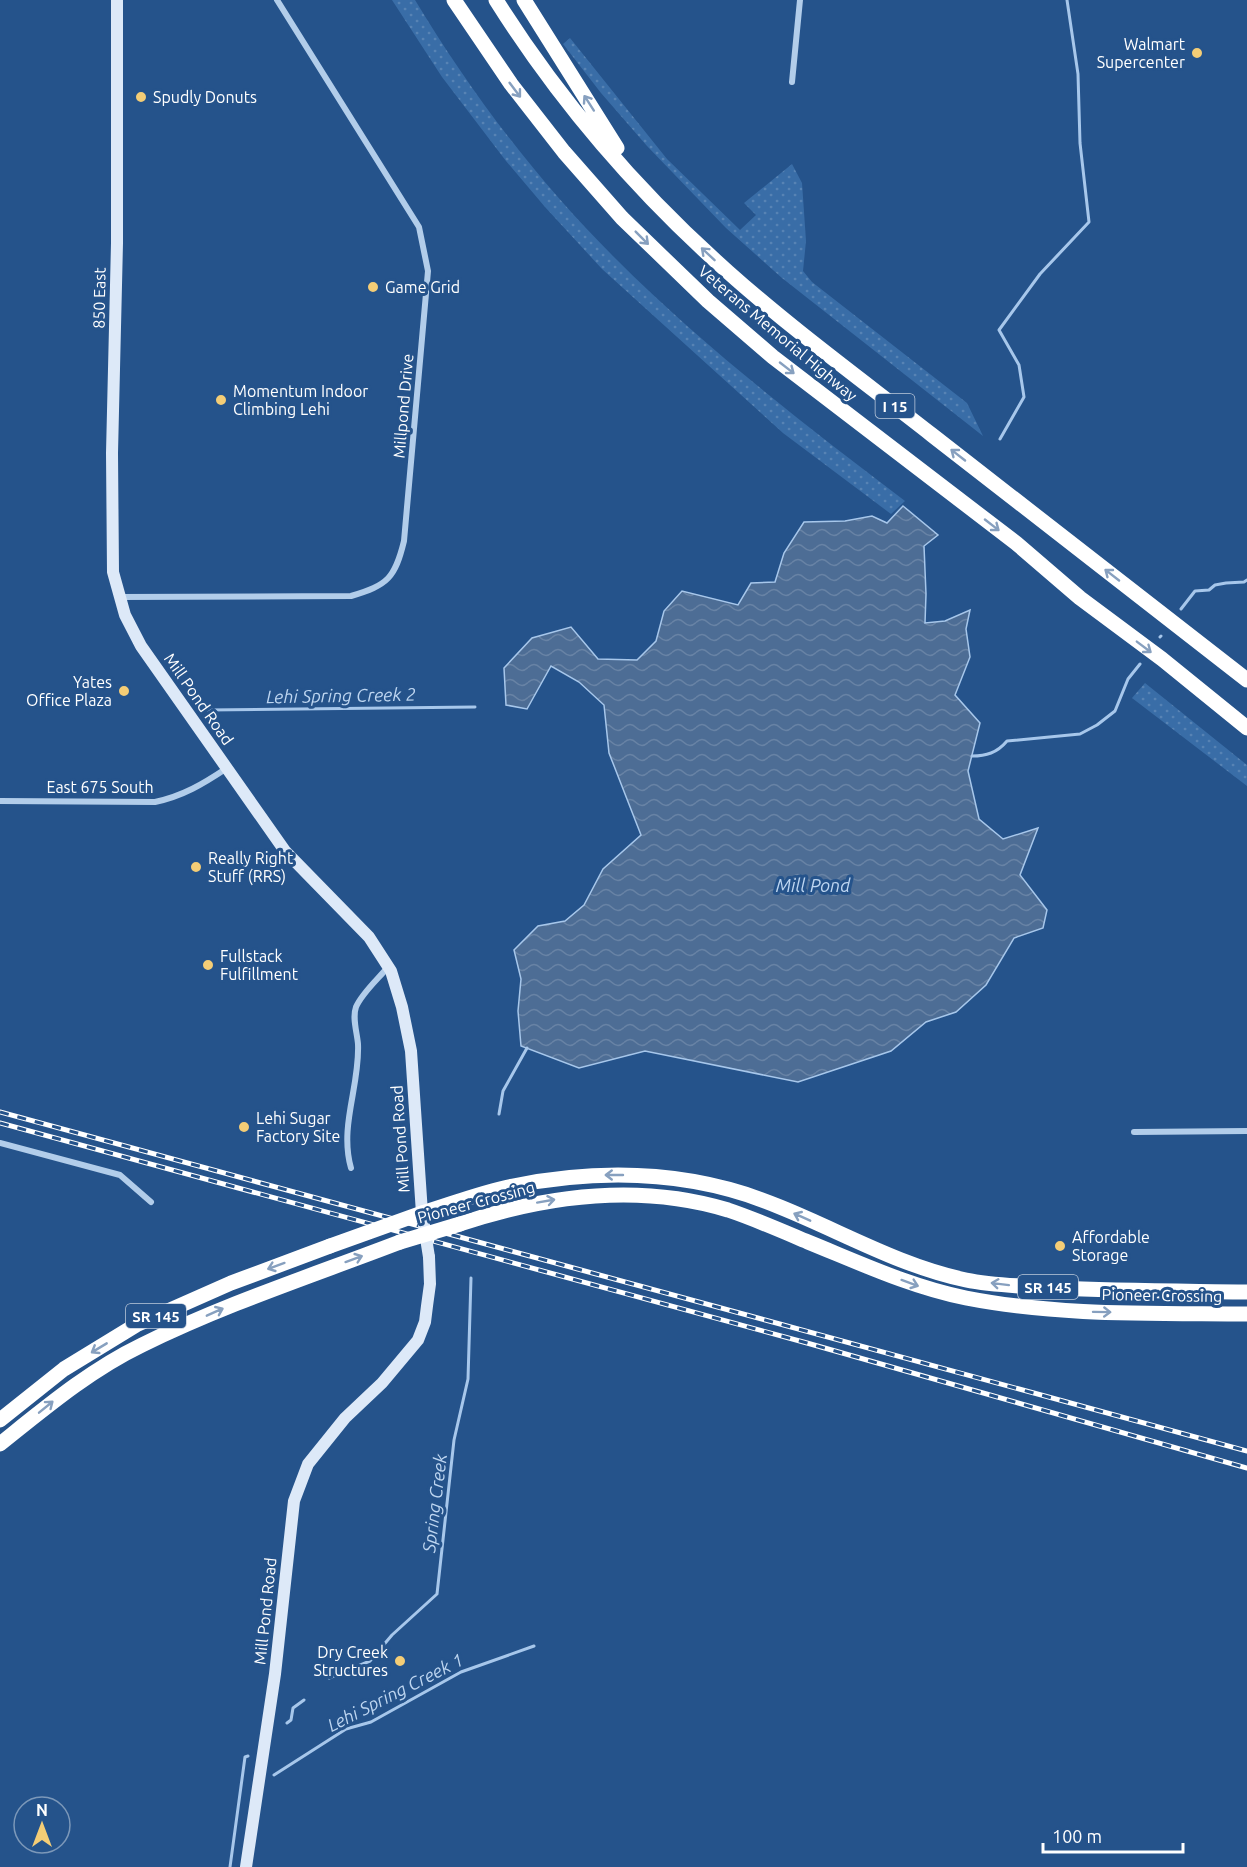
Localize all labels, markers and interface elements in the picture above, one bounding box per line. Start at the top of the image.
place label: Walmart Supercenter [1097,35,1186,71]
marker: Walmart Supercenter [1190,46,1204,60]
one-way arrow [509,81,521,97]
place label: Spudly Donuts [153,88,257,106]
marker: Spudly Donuts [134,90,148,104]
one-way arrow [582,95,595,112]
one-way arrow [634,230,649,245]
one-way arrow [701,247,716,261]
street label: Veterans Memorial Highway [695,261,861,405]
street label: 850 East [89,267,109,329]
place label: Game Grid [385,278,460,296]
marker: Game Grid [366,280,380,294]
street label: Millpond Drive [389,353,417,459]
one-way arrow [779,361,795,374]
place label: Momentum Indoor Climbing Lehi [233,382,368,418]
marker: Momentum Indoor Climbing Lehi [214,393,228,407]
road number: I 15 [876,394,914,418]
one-way arrow [951,449,967,462]
one-way arrow [984,518,1000,531]
one-way arrow [1105,569,1121,581]
one-way arrow [1136,640,1152,653]
street label: Mill Pond Road [161,650,237,748]
place label: Yates Office Plaza [26,673,112,709]
marker: Yates Office Plaza [117,684,131,698]
water label: Lehi Spring Creek 2 [266,684,416,706]
street label: East 675 South [46,778,154,796]
place label: Really Right Stuff (RRS) [208,849,294,886]
marker: Really Right Stuff (RRS) [189,860,203,874]
water label: Mill Pond [776,875,851,895]
place label: Fullstack Fulfillment [220,947,299,983]
marker: Fullstack Fulfillment [201,958,215,972]
street label: Mill Pond Road [387,1085,413,1193]
place label: Lehi Sugar Factory Site [256,1109,340,1145]
marker: Lehi Sugar Factory Site [237,1120,251,1134]
one-way arrow [604,1169,624,1180]
street label: Pioneer Crossing [415,1178,537,1226]
one-way arrow [536,1196,555,1207]
one-way arrow [794,1210,812,1222]
place label: Affordable Storage [1072,1228,1150,1264]
marker: Affordable Storage [1053,1239,1067,1253]
one-way arrow [344,1253,363,1264]
one-way arrow [267,1262,285,1273]
road number: SR 145 [1018,1275,1078,1299]
one-way arrow [900,1278,918,1289]
one-way arrow [990,1278,1010,1289]
street label: Pioneer Crossing [1102,1285,1222,1305]
road number: SR 145 [126,1304,186,1328]
one-way arrow [205,1306,224,1317]
one-way arrow [1091,1306,1111,1318]
one-way arrow [91,1342,108,1354]
one-way arrow [37,1401,53,1414]
water label: Spring Creek [418,1452,450,1555]
street label: Mill Pond Road [250,1557,280,1665]
place label: Dry Creek Structures [313,1643,388,1679]
water label: Lehi Spring Creek 1 [324,1649,466,1735]
marker: Dry Creek Structures [393,1654,407,1668]
north arrow [12,1795,72,1855]
text: N [36,1801,48,1819]
scale bar [1043,1816,1182,1854]
text: 100 m [1052,1826,1102,1846]

